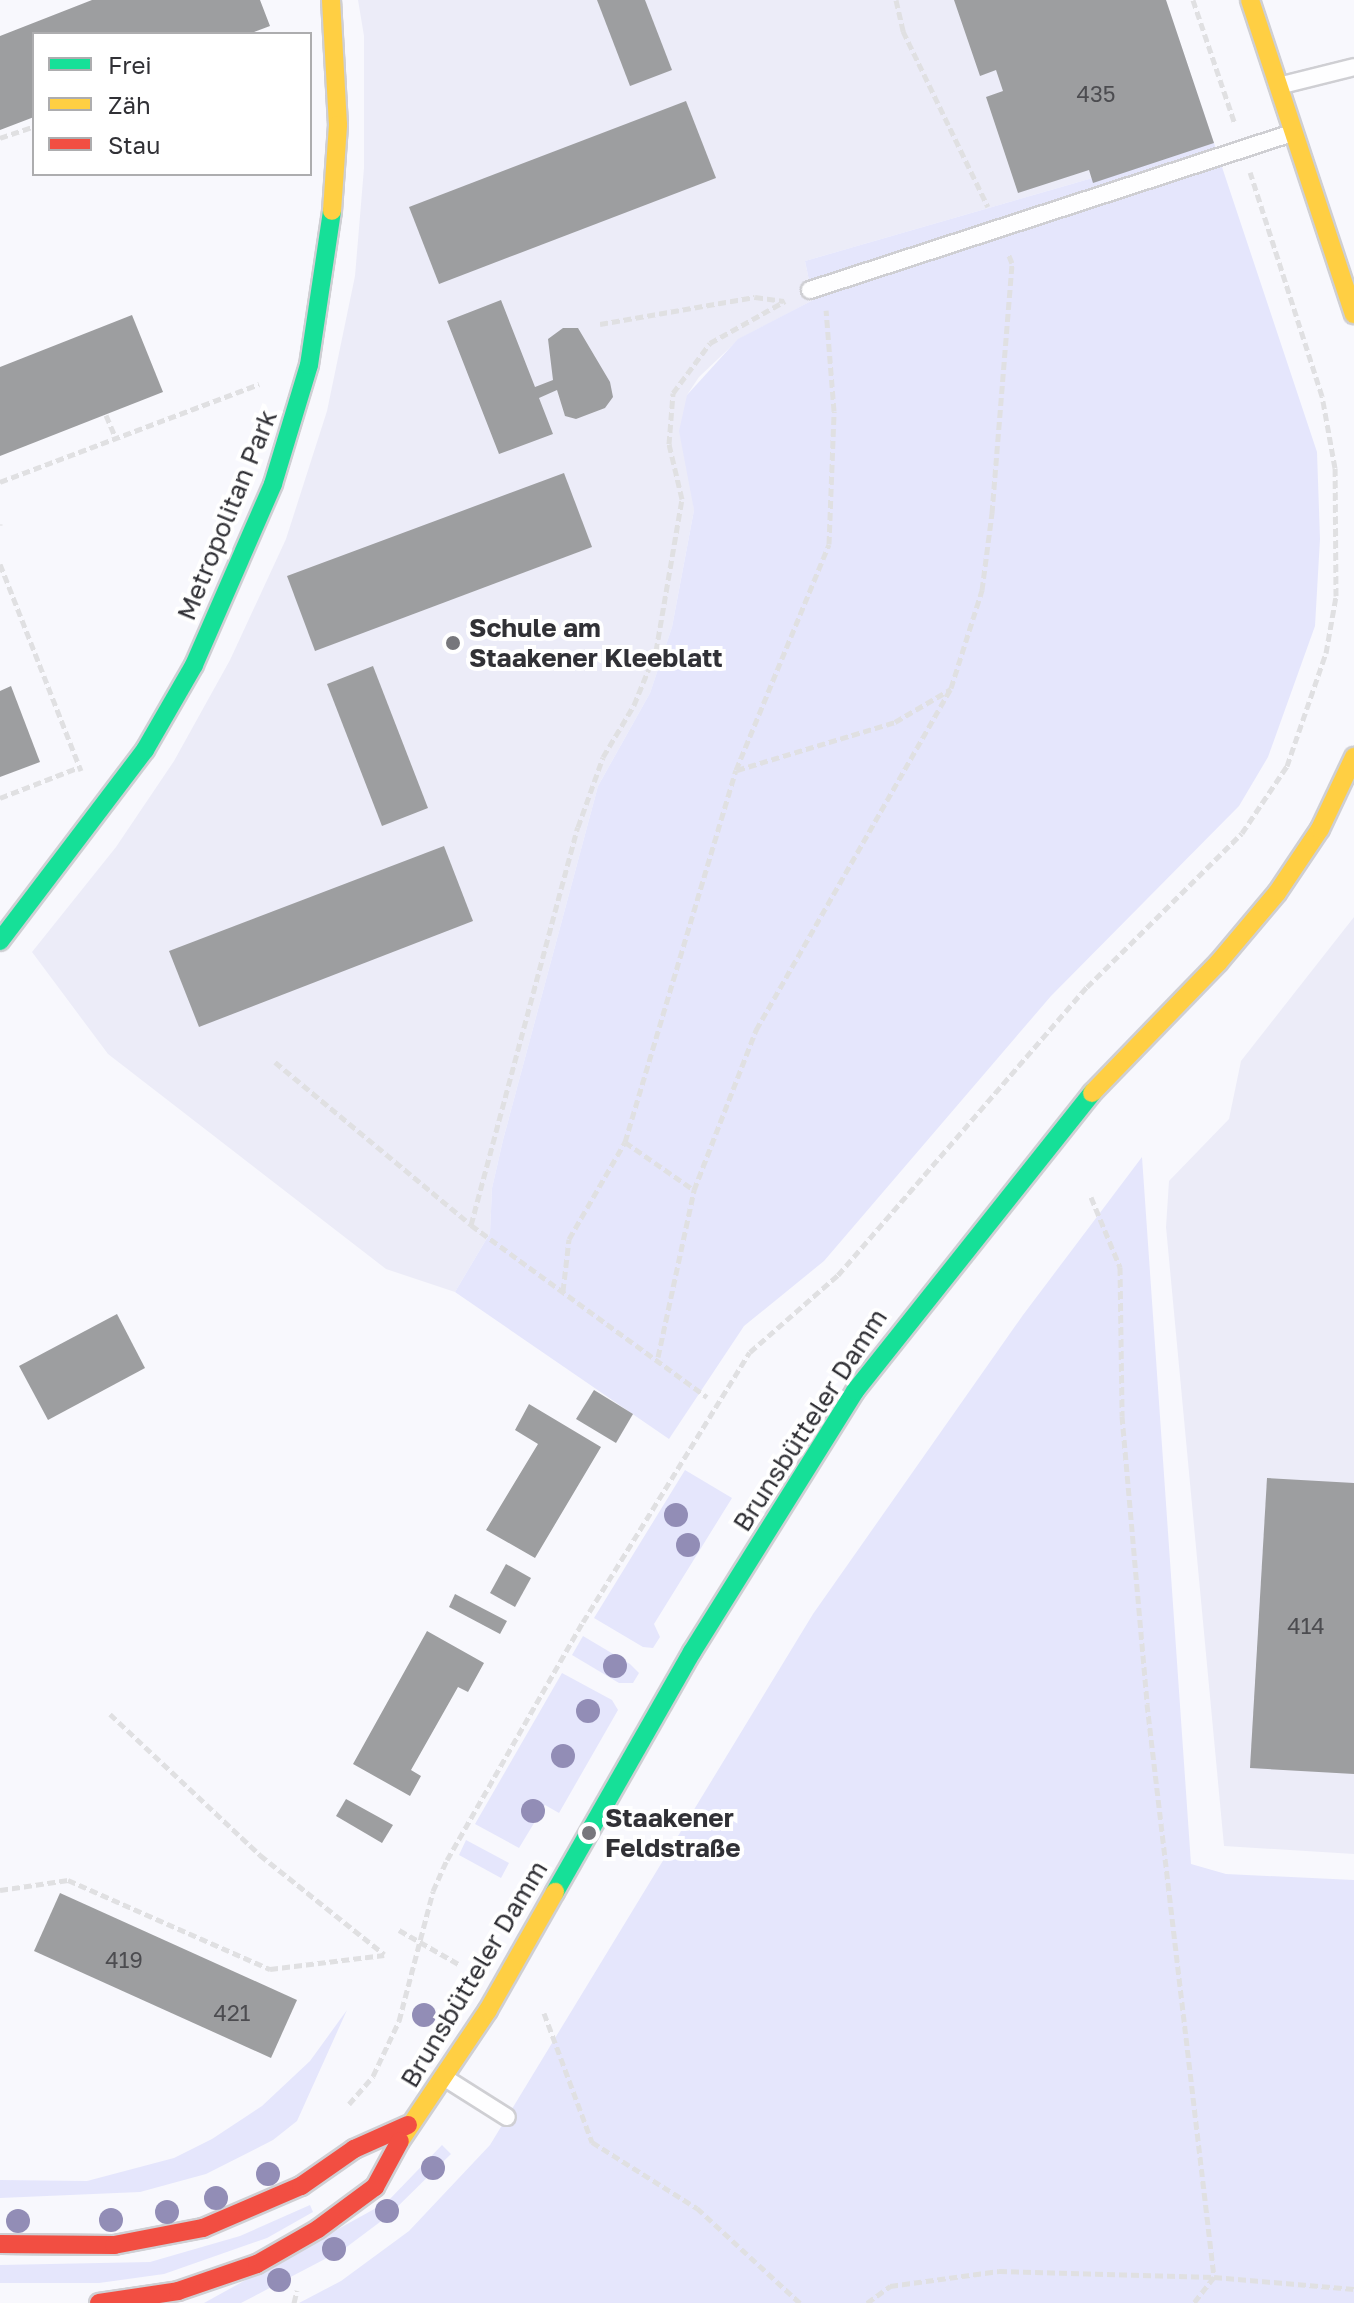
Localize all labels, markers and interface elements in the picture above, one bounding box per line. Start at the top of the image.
legend [32,32,312,176]
text: Frei [108,50,152,79]
house number: 435 [1076,81,1116,107]
text: Zäh [108,90,151,119]
text: Stau [108,130,161,159]
street label: Metropolitan Park [171,405,283,625]
place label: Schule am Staakener Kleeblatt [469,612,723,674]
marker: Schule am Staakener Kleeblatt [444,634,462,652]
street label: Brunsbütteler Damm [726,1303,894,1537]
house number: 414 [1287,1613,1325,1639]
place label: Staakener Feldstraße [605,1802,741,1864]
marker: Staakener Feldstraße [580,1824,598,1842]
street label: Brunsbütteler Damm [394,1855,554,2093]
house number: 419 [105,1947,143,1973]
house number: 421 [214,2000,250,2026]

